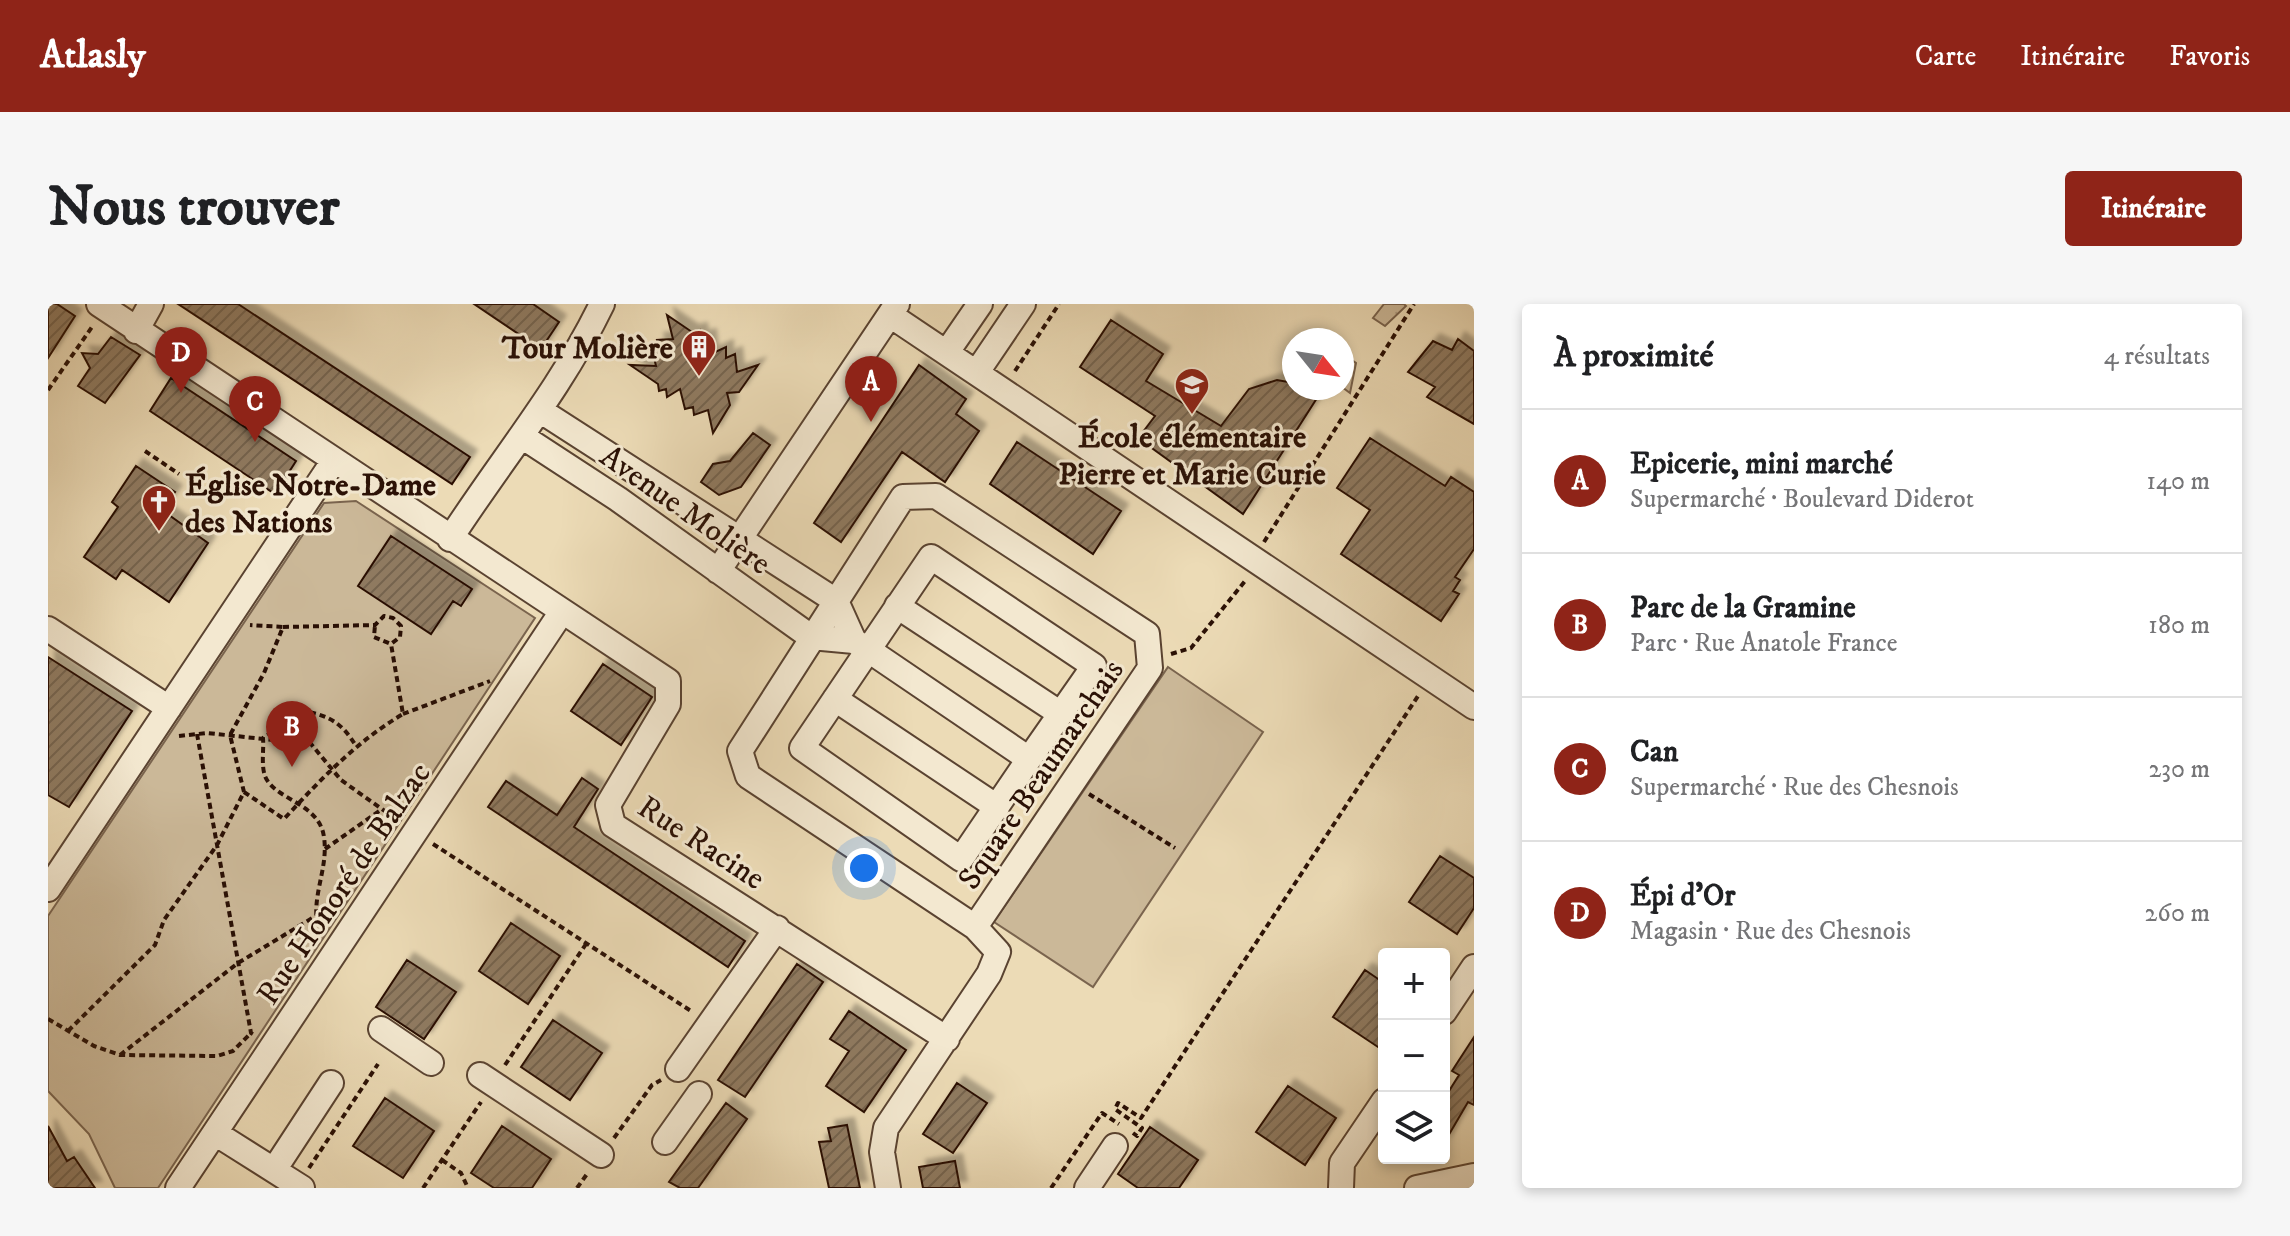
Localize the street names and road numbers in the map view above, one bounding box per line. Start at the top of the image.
street label: Avenue Molière [592,437,778,584]
street label: Square Beaumarchais [950,653,1133,898]
street label: Rue Honoré de Balzac [249,755,441,1013]
street label: Rue Racine [630,788,772,900]

